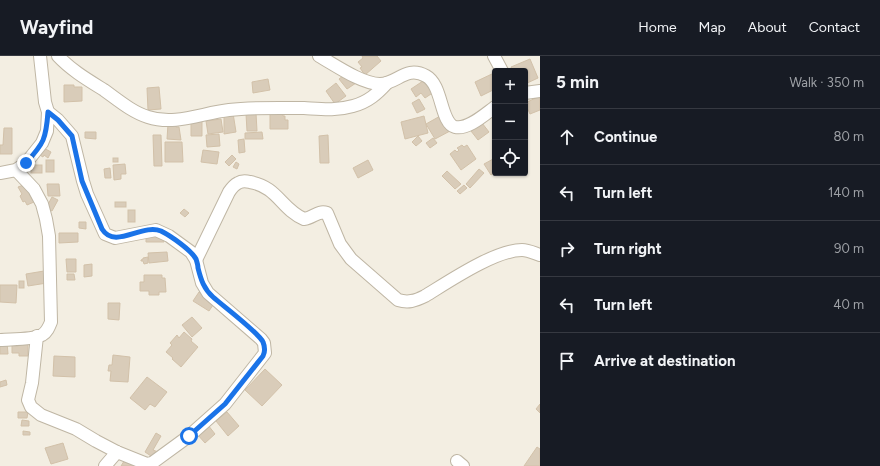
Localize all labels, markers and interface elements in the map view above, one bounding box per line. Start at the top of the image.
text: Wayfind [20,16,93,39]
text: Home [638,19,677,36]
text: Map [699,19,726,36]
text: About [748,19,787,36]
text: Contact [809,19,860,36]
map controls [492,68,528,176]
button: + [492,68,528,104]
text: 5 min [556,72,599,92]
text: Walk · 350 m [789,75,864,90]
button: − [492,104,528,140]
icon: ahead [556,126,578,148]
text: Continue [594,128,657,146]
text: 80 m [833,129,864,144]
button: locate [492,140,528,176]
route end [17,154,35,172]
icon: left [556,182,578,204]
text: Turn left [594,184,652,202]
text: 140 m [828,185,864,200]
icon: right [556,238,578,260]
text: Turn right [594,240,662,258]
text: 90 m [834,241,864,256]
icon: left [556,294,578,316]
text: Turn left [594,296,652,314]
text: 40 m [833,297,864,312]
icon: arrive [556,350,578,372]
text: Arrive at destination [594,352,735,370]
route start [180,427,198,445]

